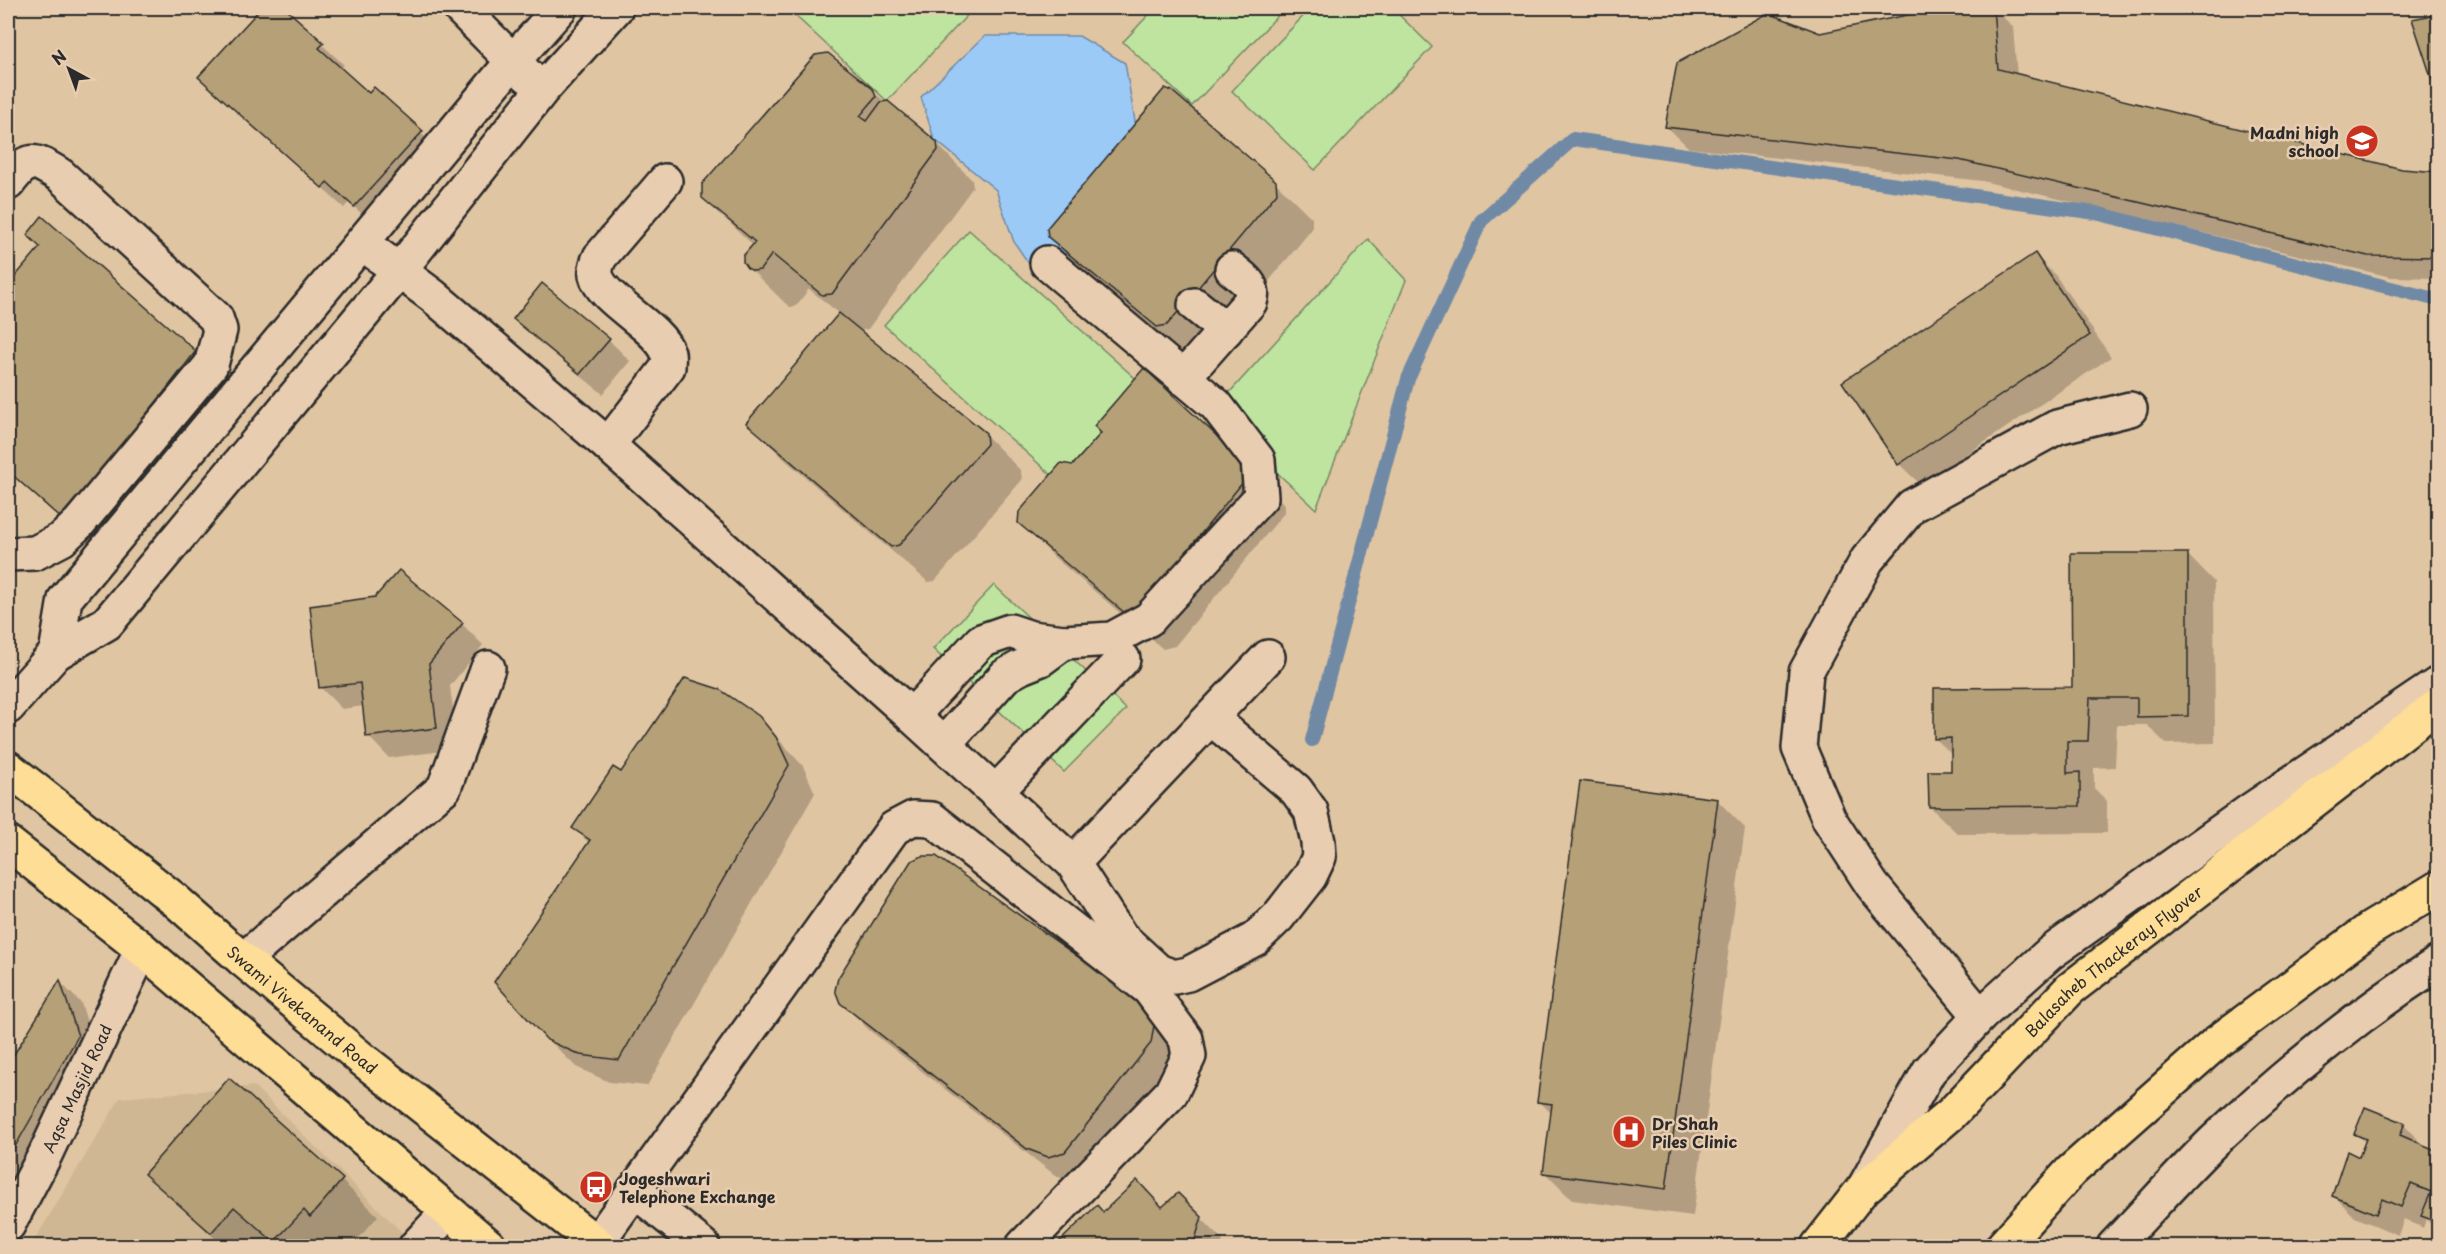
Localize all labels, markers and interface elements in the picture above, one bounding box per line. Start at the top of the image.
north arrow [39,39,99,99]
text: N [46,44,71,70]
place label: Madni high school [2250,120,2339,162]
school or university icon: Madni high school [2344,123,2380,159]
street label: Balasaheb Thackeray Flyover [2019,879,2208,1042]
street label: Swami Vivekanand Road [222,940,383,1079]
street label: Aqsa Masjid Road [36,1020,117,1156]
place label: Dr Shah Piles Clinic [1652,1111,1737,1153]
hospital icon: Dr Shah Piles Clinic [1611,1114,1647,1150]
place label: Jogeshwari Telephone Exchange [619,1166,776,1208]
bus stop icon: Jogeshwari Telephone Exchange [578,1169,614,1205]

